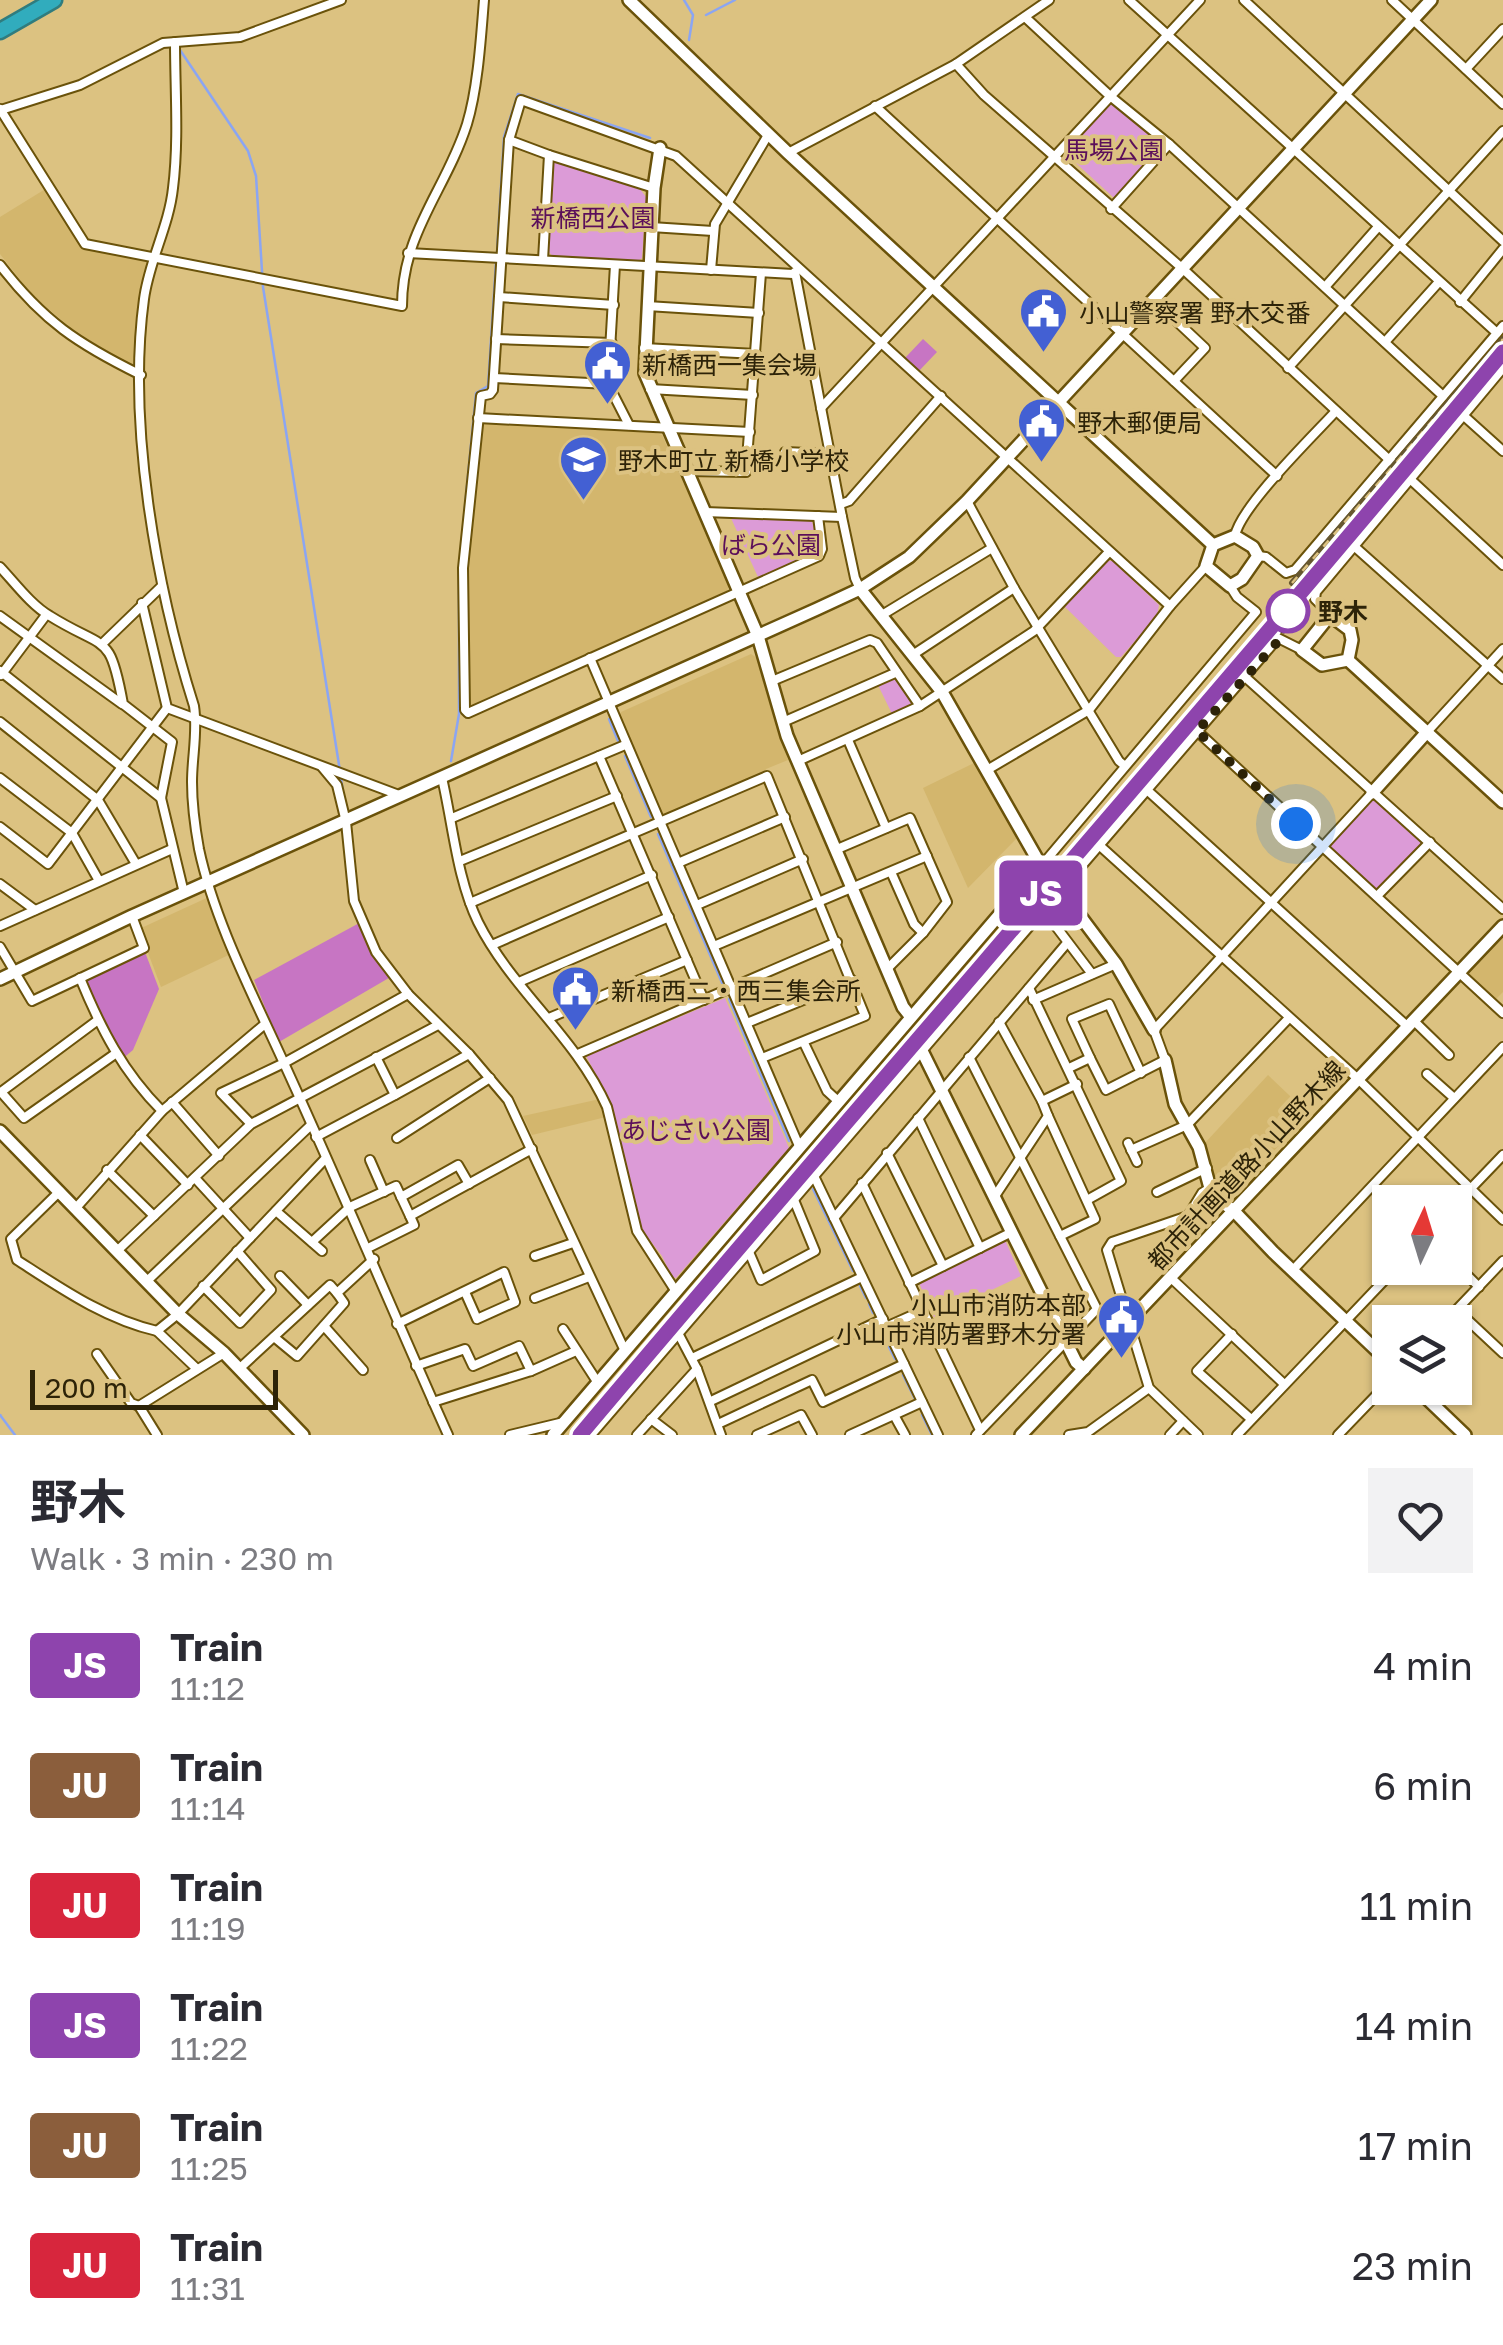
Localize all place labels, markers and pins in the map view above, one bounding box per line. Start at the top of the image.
public building icon: 小山警察署 野木交番 [1018,286,1070,354]
place label: 小山警察署 野木交番 [1079,297,1310,328]
public building icon: 新橋西一集会場 [581,338,633,406]
place label: 新橋西一集会場 [642,349,817,380]
public building icon: 野木郵便局 [1016,396,1068,464]
place label: 野木郵便局 [1077,407,1202,438]
school or university icon: 野木町立 新橋小学校 [557,434,609,502]
place label: 野木町立 新橋小学校 [618,445,849,476]
marker: 野木 [1267,590,1309,632]
place label: 野木 [1318,596,1368,627]
public building icon: 新橋西二・西三集会所 [550,964,602,1032]
place label: 新橋西二・西三集会所 [611,975,861,1006]
place label: 小山市消防本部 小山市消防署野木分署 [836,1289,1086,1349]
public building icon: 小山市消防本部 小山市消防署野木分署 [1095,1292,1147,1360]

